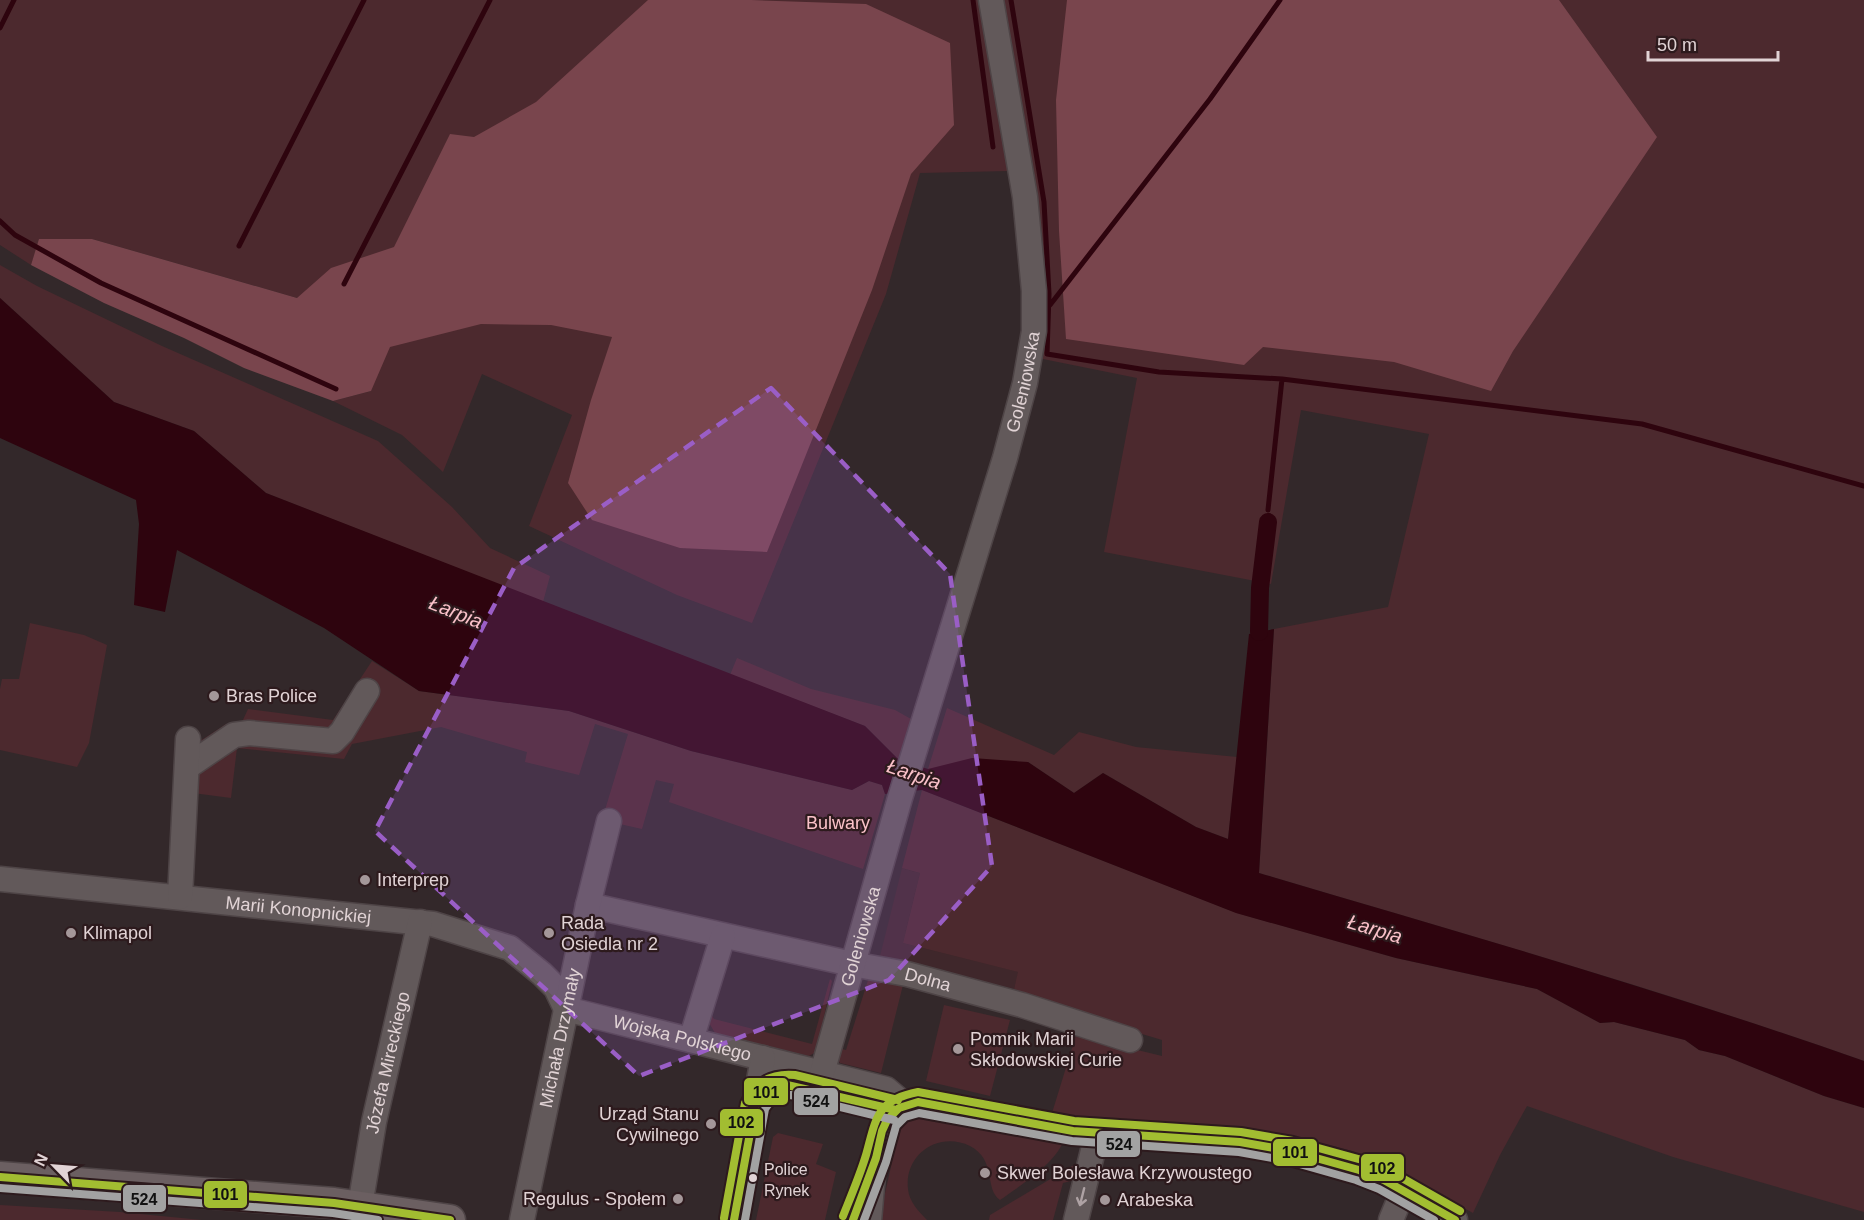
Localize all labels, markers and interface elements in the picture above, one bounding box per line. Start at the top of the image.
scale bar [1648,24,1778,62]
text: 50 m [1657,35,1697,55]
street label: Goleniowska [1002,329,1044,435]
water label: Łarpia [426,591,486,633]
place label: Bras Police [226,686,317,706]
marker: Bras Police [207,689,221,703]
water label: Łarpia [884,755,944,793]
park label: Bulwary [806,813,870,833]
place label: Interprep [377,870,449,890]
marker: Interprep [358,873,372,887]
street label: Goleniowska [837,883,885,989]
street label: Marii Konopnickiej [225,893,372,928]
water label: Łarpia [1345,910,1405,948]
place label: Rada Osiedla nr 2 [561,913,658,954]
place label: Klimapol [83,923,152,943]
marker: Klimapol [64,926,78,940]
marker: Rada Osiedla nr 2 [542,926,556,940]
street label: Dolna [903,964,954,996]
street label: Michała Drzymały [536,966,584,1110]
street label: Józefa Mireckiego [362,990,414,1135]
street label: Wojska Polskiego [611,1011,753,1065]
place label: Pomnik Marii Skłodowskiej Curie [970,1029,1122,1070]
marker: Pomnik Marii Skłodowskiej Curie [951,1042,965,1056]
line badge: 101 [743,1077,789,1106]
text: 101 [753,1084,779,1101]
line badge: 524 [793,1087,839,1116]
text: 524 [803,1093,829,1110]
place label: Urząd Stanu Cywilnego [599,1104,699,1145]
line badge: 102 [719,1108,764,1137]
text: 102 [728,1114,754,1131]
marker: Urząd Stanu Cywilnego [704,1117,718,1131]
line badge: 524 [1096,1130,1141,1158]
north arrow [24,1136,84,1196]
text: 524 [1106,1136,1132,1153]
line badge: 101 [1272,1138,1318,1167]
text: 101 [1282,1144,1308,1161]
text: N [31,1151,51,1169]
line badge: 102 [1360,1153,1405,1182]
text: 102 [1369,1160,1395,1177]
place label: Police Rynek [764,1161,810,1199]
place label: Skwer Bolesława Krzywoustego [997,1163,1252,1183]
marker: Skwer Bolesława Krzywoustego [978,1166,992,1180]
marker: Police Rynek [747,1172,759,1184]
line badge: 101 [203,1180,248,1209]
line badge: 524 [122,1184,167,1213]
text: 101 [212,1186,238,1203]
one-way arrow [1075,1188,1087,1207]
place label: Regulus - Społem [523,1189,666,1209]
place label: Arabeska [1117,1190,1194,1210]
text: 524 [131,1191,157,1208]
marker: Regulus - Społem [671,1192,685,1206]
marker: Arabeska [1098,1193,1112,1207]

